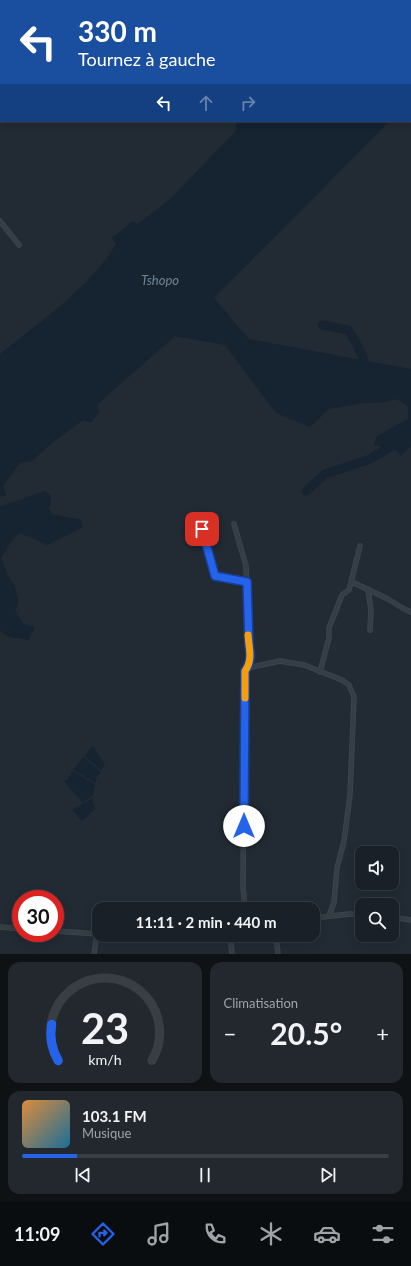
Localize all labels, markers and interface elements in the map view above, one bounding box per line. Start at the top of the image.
text: 330 m [78,14,157,48]
icon: left [12,16,64,68]
text: Tournez à gauche [78,48,216,70]
icon: left [153,92,175,114]
icon: ahead [195,92,217,114]
icon: right [237,92,259,114]
water label: Tshopo [141,272,179,288]
pin [185,512,219,546]
icon: arrive [191,518,213,540]
position arrow [223,805,265,847]
map controls [355,846,399,942]
button: sound [355,846,399,890]
speed limit sign: 30 [12,890,64,942]
button: search [355,898,399,942]
text: 11:11 · 2 min · 440 m [136,913,276,931]
text: Climatisation [224,995,298,1011]
text: 23 [81,1002,129,1052]
text: 20.5° [270,1015,342,1051]
text: − [224,1020,236,1047]
text: + [376,1020,389,1047]
text: km/h [88,1050,121,1067]
text: 103.1 FM [82,1107,147,1125]
text: Musique [82,1125,131,1141]
icon: previous [72,1164,94,1186]
icon: pause [194,1164,216,1186]
icon: next [317,1164,339,1186]
icon: directions [89,1220,117,1248]
icon: music [145,1220,173,1248]
icon: phone [201,1220,229,1248]
icon: climate [257,1220,285,1248]
icon: car [313,1220,341,1248]
icon: filters [369,1220,397,1248]
text: 11:09 [14,1223,60,1245]

